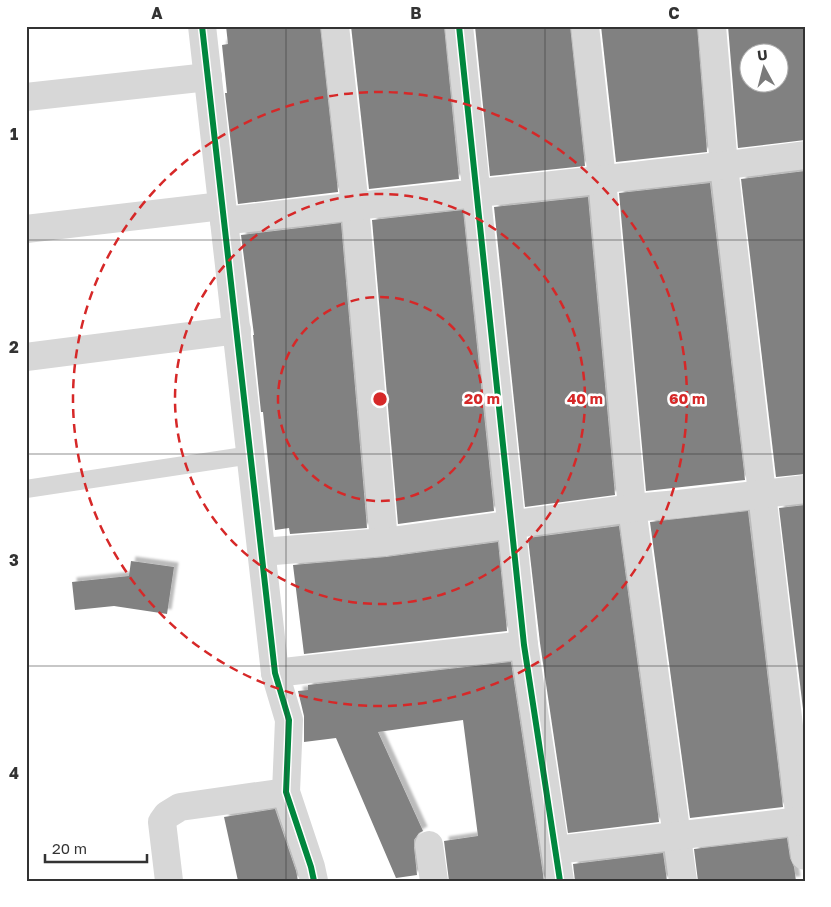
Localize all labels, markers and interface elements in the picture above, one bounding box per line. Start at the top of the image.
text: A [151,3,163,23]
text: B [410,3,422,23]
text: C [668,3,680,23]
north arrow [738,42,788,92]
text: U [756,46,768,64]
text: 1 [10,124,18,144]
text: 2 [9,337,19,357]
text: 20 m [464,389,500,407]
text: 40 m [567,389,603,407]
text: 60 m [669,389,705,407]
centre of rings [371,390,389,408]
text: 3 [9,550,19,570]
text: 4 [9,763,19,783]
scale bar [45,832,148,864]
text: 20 m [52,839,87,857]

